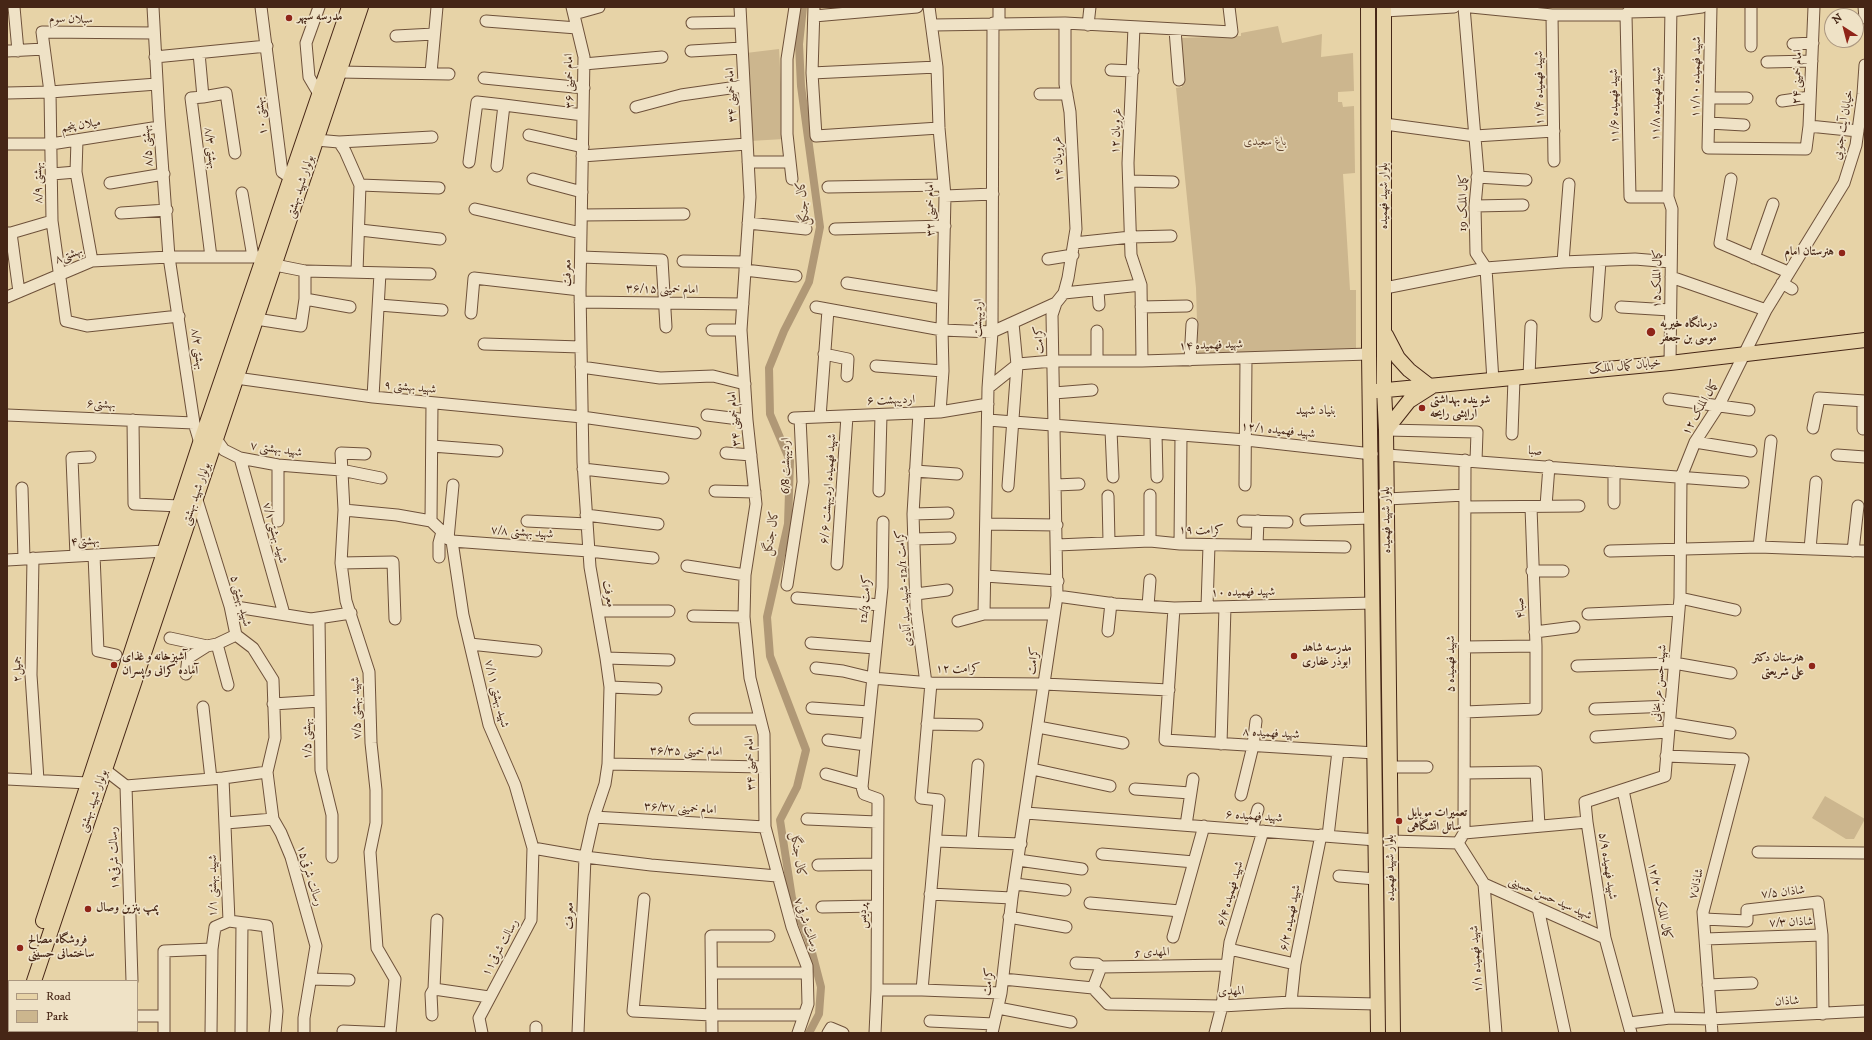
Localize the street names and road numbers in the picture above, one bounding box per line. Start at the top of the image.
street label: سبلان سوم [49,12,93,28]
street label: شهید فهمیده ۱۱/۱۰ [1689,36,1705,118]
street label: امام خمینی ۲۴ [1790,49,1806,105]
street label: شهید فهمیده ۱۱/۴ [1532,51,1548,125]
street label: امام خمینی ۳۶ [562,53,578,109]
street label: امام خمینی ۳۴ [723,67,741,123]
street label: شهید فهمیده ۱۱/۸ [1649,67,1665,141]
street label: شهید فهمیده ۱۱/۶ [1607,69,1623,143]
street label: خیابان آیت جنوبی [1831,89,1857,161]
street label: بهشتی ۱۰ [253,96,271,136]
street label: غرویان ۱۲ [1109,108,1125,154]
street label: میلان پنجم [60,116,102,136]
street label: بهشتی ۸/۵ [139,125,157,167]
street label: بهشتی ۸/۳ [200,126,220,170]
street label: غرویان ۱۴ [1051,136,1067,182]
street label: بولوار شهید بهشتی [284,154,318,220]
street label: بهشتی ۸/۹ [31,162,47,204]
street label: بلوار شهید فهمیده [1378,163,1392,229]
street label: کمال الملک 19 [1456,174,1472,232]
street label: امام خمینی ۳۲ [923,181,939,237]
street label: بهشتی۸ [53,244,85,268]
street label: کمال الملک۱۵ [1650,250,1666,308]
street label: معرفت [561,259,575,287]
street label: امام خمینی ۳۶/۱۵ [626,282,698,298]
street label: اردیبهشت [971,299,987,337]
street label: کرامت [1033,326,1047,354]
street label: بهشتی ۸/۲ [187,327,207,371]
street label: شهید فهمیده ۱۴ [1179,338,1243,354]
street label: خیابان کمال الملک [1588,356,1662,378]
street label: کمال الملک ۱۲ [1680,378,1722,438]
street label: شهید بهشتی ۹ [383,379,437,397]
street label: امام خمینی ۳۴ [725,391,745,447]
street label: اردیبهشت ۶ [867,393,915,409]
street label: بهشتی۶ [86,397,116,413]
street label: شهید فهمیده ۱۲/۱ [1240,420,1316,442]
street label: شهید فهمیده اردیبهشت ۶ /۶ [818,433,840,545]
street label: اردیبهشت 6/8 [780,438,794,494]
street label: شهید بهشتی ۷ [249,439,303,461]
street label: صبا [1527,444,1543,460]
street label: بولوار شهید بهشتی [180,461,214,527]
street label: بلوار شهید فهمیده [1379,487,1395,553]
street label: شهید بهشتی ۷/۱ [258,501,290,565]
street label: کرامت ۱۹ [1179,523,1223,539]
street label: شهید بهشتی ۷/۸ [490,524,554,542]
street label: کرامت 12/1- شهید سید آبادی [894,529,916,647]
street label: بهشتی۴ [70,534,100,550]
street label: شهید بهشتی ۵ [226,574,254,628]
street label: کرامت 12/3 [857,574,875,624]
street label: معرفت [599,579,617,609]
street label: شهید فهمیده ۱۰ [1211,585,1275,601]
street label: صبا۴ [1513,597,1529,619]
street label: شهید فهمیده ۵ [1445,635,1459,693]
street label: شهید حسن عربخانی [1649,644,1671,722]
street label: کرامت [1025,646,1043,676]
street label: جمیل۲ [11,656,25,682]
street label: شهید بهشتی ۷/۱۱ [481,658,511,730]
street label: کرامت ۱۲ [936,663,980,677]
street label: شهید بهشتی ۷/۵ [349,676,365,740]
street label: بهشتی ۱/۵ [300,718,316,760]
street label: شهید فهمیده ۸ [1242,725,1300,743]
street label: امام خمینی ۳۴ [743,735,759,791]
street label: امام خمینی ۳۶/۳۵ [650,744,722,760]
street label: بولوار شهید بهشتی [77,768,111,834]
street label: امام خمینی ۳۶/۳۷ [643,800,717,818]
street label: شهید فهمیده ۶ [1225,808,1283,826]
street label: رسالت شرقی۱۹ [107,826,123,890]
street label: شهید فهمیده ۵/۹ [1595,832,1619,900]
street label: بلوار شهید فهمیده [1383,835,1399,901]
street label: رسالت شرقی۱۵ [293,844,325,908]
street label: شهید بهشتی ۱/۱ [207,855,221,917]
street label: شهید فهمیده ۶/۴ [1215,860,1247,928]
street label: کمال الملک ۱۲/۲۰ [1644,861,1674,941]
street label: شاذان۷ [1686,867,1708,901]
street label: شهید سید حسن حسینی [1506,874,1594,924]
street label: شهید فهمیده ۶/۲ [1277,884,1305,952]
street label: شاذان ۷/۵ [1760,884,1806,902]
street label: رسالت شرقی۷ [790,896,822,954]
street label: معرفت [562,902,578,930]
street label: پردیس [857,903,871,929]
street label: شاذان ۷/۳ [1769,915,1813,931]
street label: رسالت شرقی۱۱ [479,917,523,979]
street label: شهید فهمیده ۱/۱ [1467,925,1487,993]
street label: المهدی 5 [1134,945,1170,961]
street label: کرامت [980,967,998,997]
street label: المهدی [1218,984,1244,1000]
street label: شاذان [1774,994,1800,1010]

